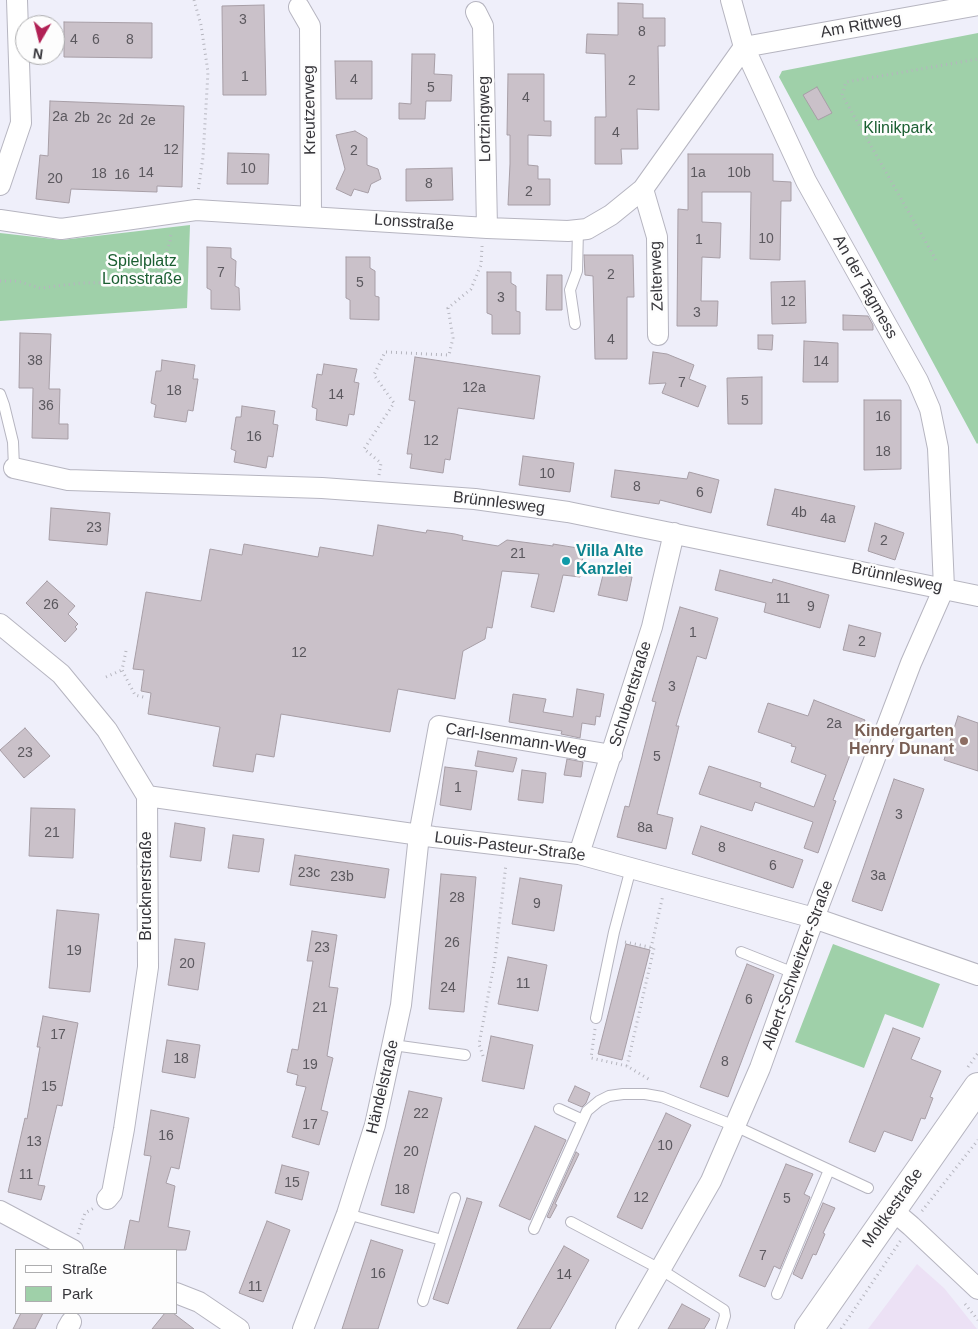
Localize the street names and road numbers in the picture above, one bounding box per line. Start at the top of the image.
street label: Am Rittweg [819,9,903,43]
street label: Kreutzerweg [300,65,320,155]
street label: Lortzingweg [475,76,495,162]
street label: Lonsstraße [373,211,455,235]
street label: An der Tagmess [829,232,901,342]
street label: Zelterweg [646,241,668,311]
street label: Brünnlesweg [452,488,546,518]
street label: Brünnlesweg [850,559,944,597]
street label: Schubertstraße [606,639,656,749]
street label: Carl-Isenmann-Weg [444,719,588,761]
street label: Louis-Pasteur-Straße [433,828,587,866]
street label: Brucknerstraße [137,831,157,941]
street label: Albert-Schweitzer-Straße [758,878,838,1052]
street label: Händelstraße [363,1038,403,1136]
street label: Moltkestraße [859,1165,927,1251]

